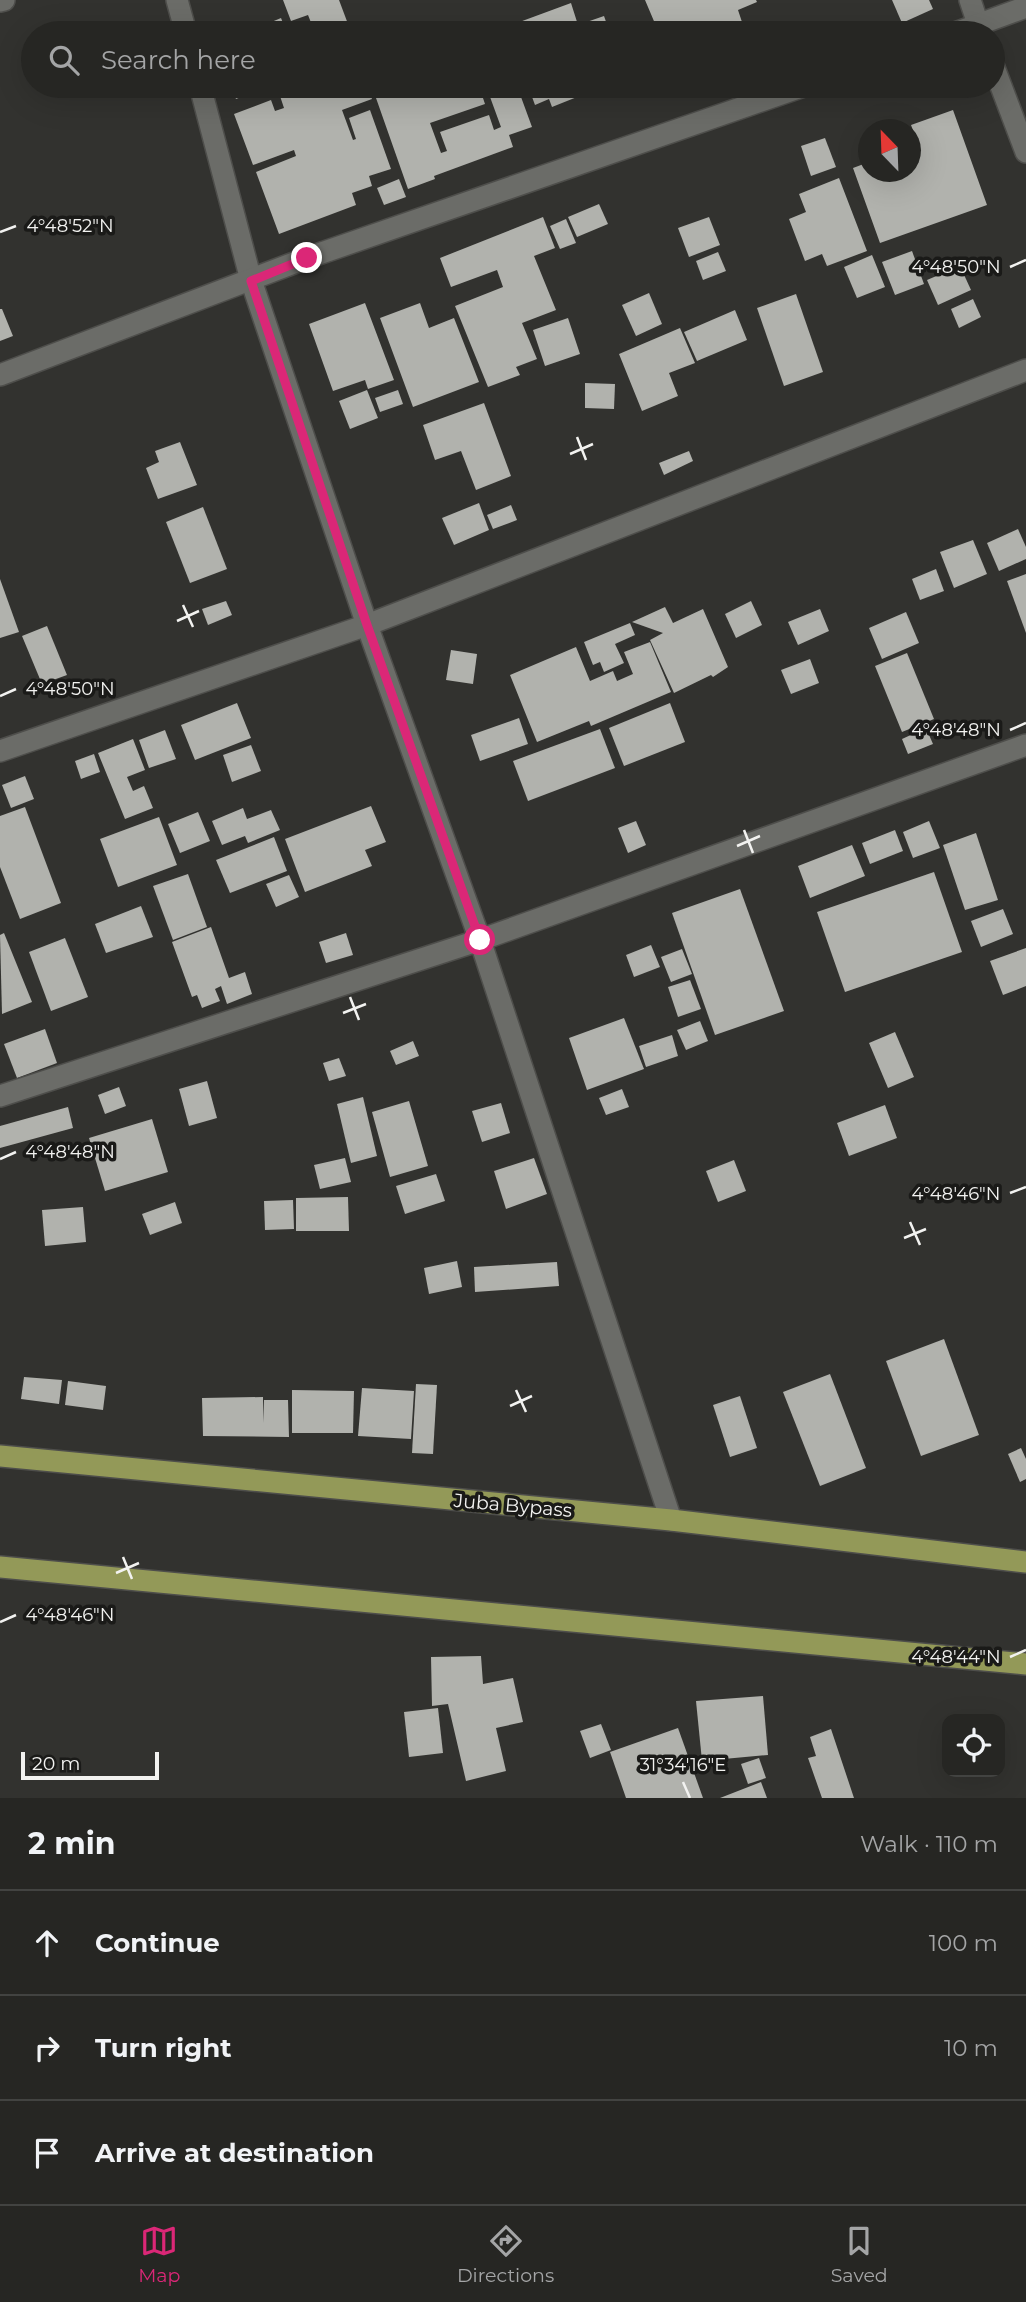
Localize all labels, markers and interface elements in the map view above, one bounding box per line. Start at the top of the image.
search box [21,21,1005,98]
icon: search [45,41,83,79]
text: Search here [101,44,256,76]
north arrow [858,119,921,182]
text: 4°48'52"N [26,215,114,237]
route end [291,242,322,273]
text: 4°48'50"N [911,256,1001,278]
text: 4°48'50"N [25,678,115,700]
text: 4°48'48"N [911,719,1001,741]
route start [464,924,495,955]
text: 4°48'48"N [25,1141,115,1163]
text: 4°48'46"N [912,1183,1000,1205]
street label: Juba Bypass [452,1489,573,1522]
text: 4°48'46"N [26,1604,114,1626]
text: 4°48'44"N [911,1646,1001,1668]
map controls [942,1714,1005,1777]
button: locate [942,1714,1005,1777]
scale bar [21,1749,159,1781]
text: 20 m [32,1752,80,1775]
text: 31°34'16"E [640,1754,726,1776]
text: 2 min [28,1825,115,1862]
text: Walk · 110 m [860,1830,998,1858]
icon: ahead [28,1924,66,1962]
text: Continue [95,1927,220,1959]
text: 100 m [929,1929,998,1957]
icon: right [28,2029,66,2067]
text: Turn right [95,2032,231,2064]
text: 10 m [944,2034,998,2062]
icon: arrive [28,2134,66,2172]
text: Arrive at destination [95,2137,374,2169]
tab: Map [138,2222,180,2287]
tab: Directions [457,2222,554,2287]
tab: Saved [831,2222,888,2287]

